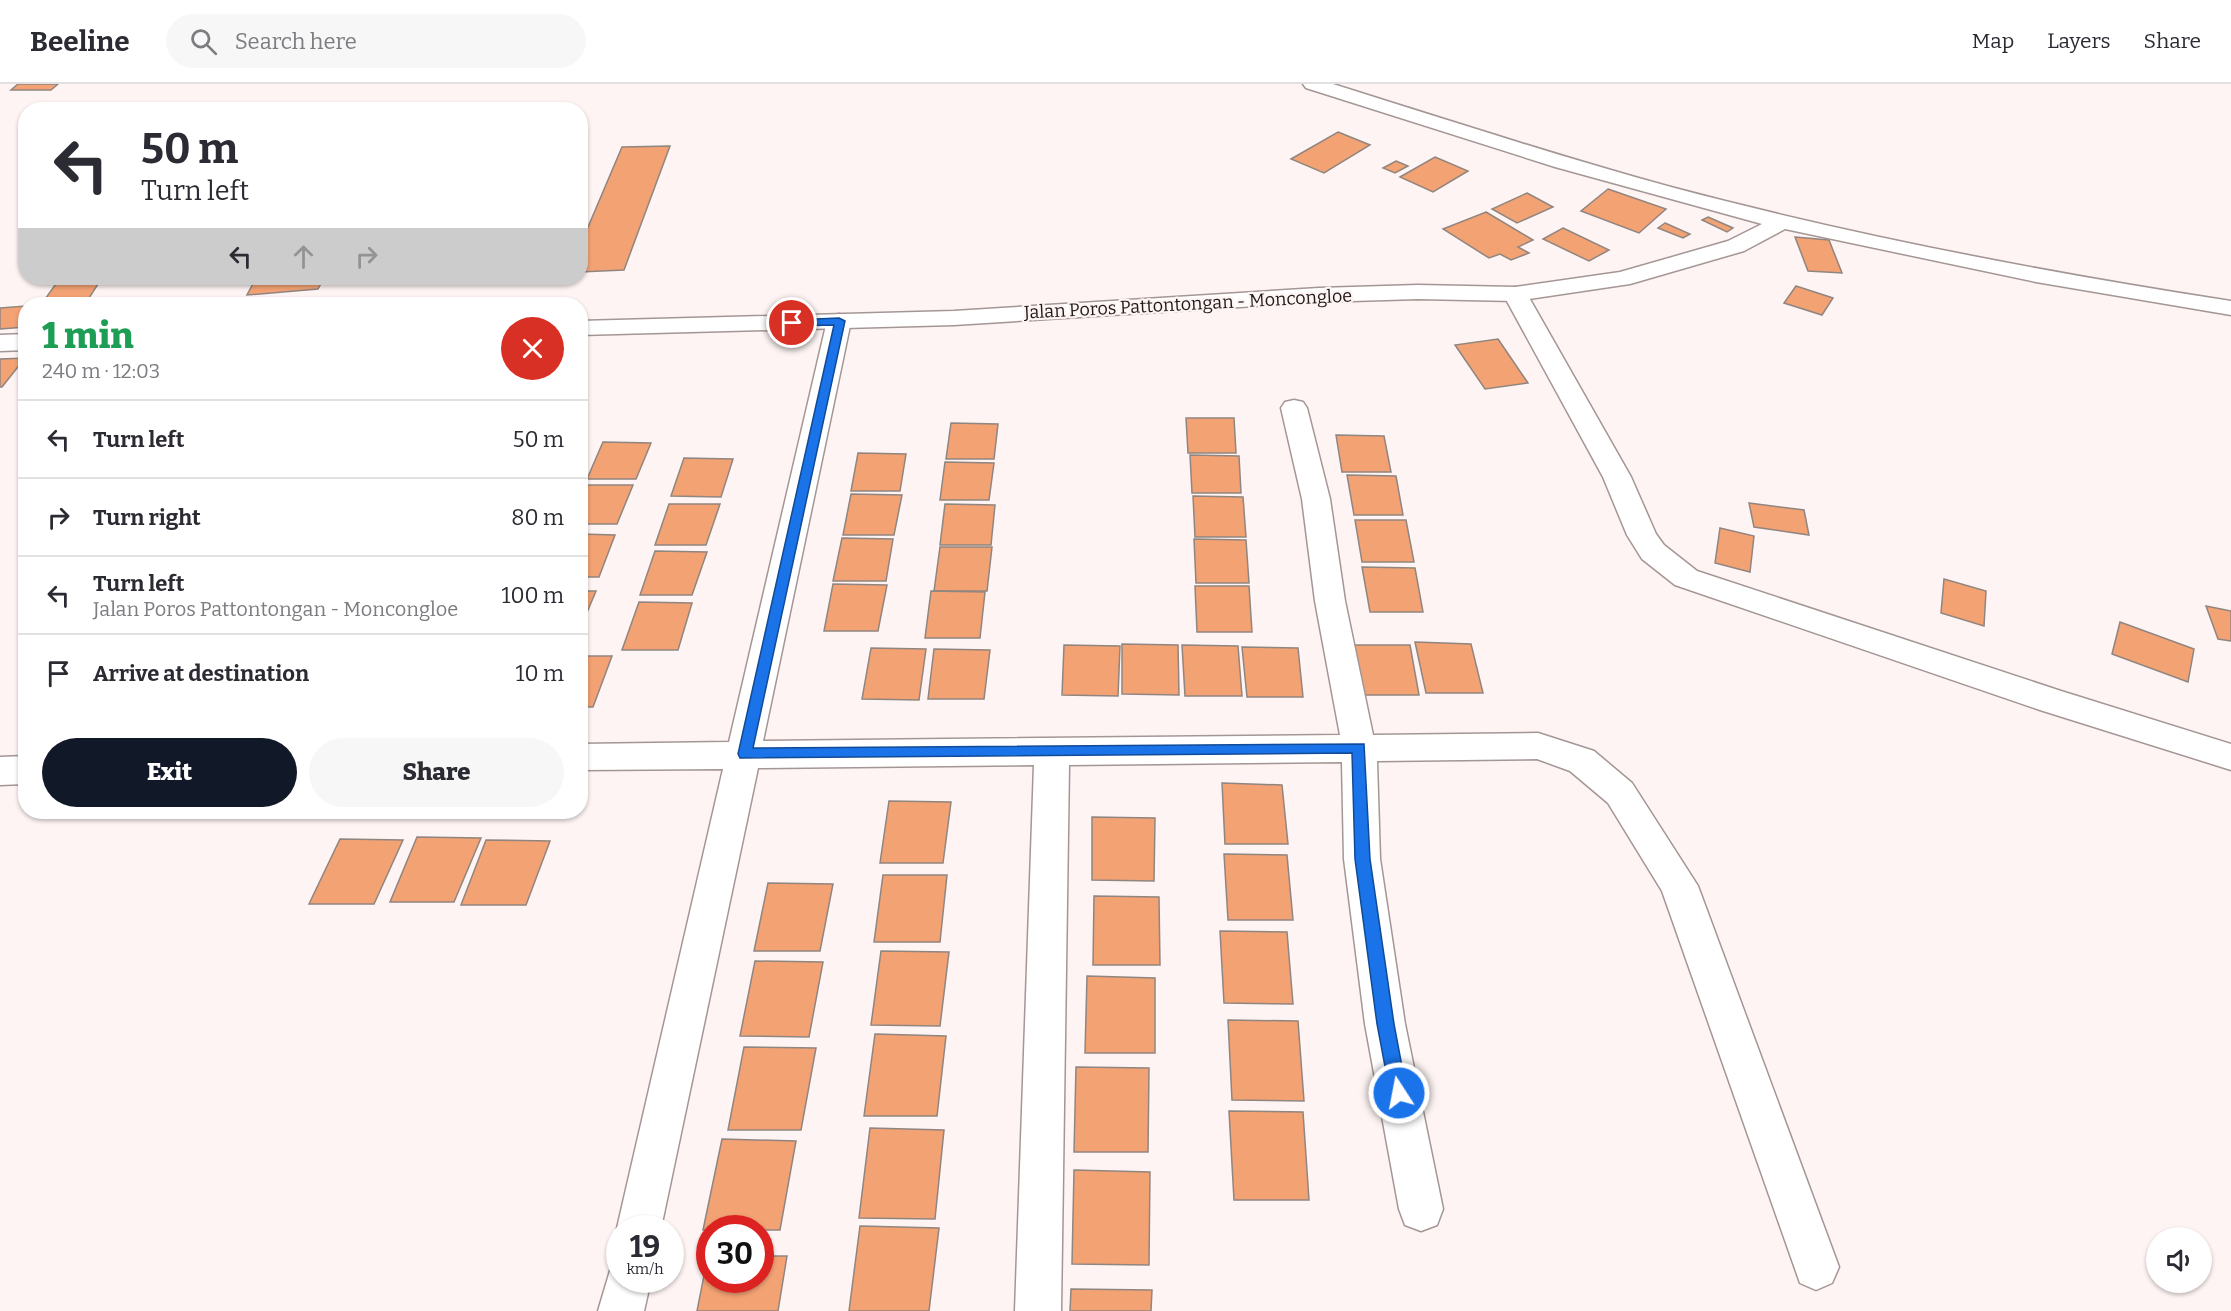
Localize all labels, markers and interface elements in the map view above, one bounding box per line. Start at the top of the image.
search box [166,14,586,68]
text: Beeline [30,25,130,58]
icon: search [187,25,220,58]
text: Search here [235,28,357,55]
text: Map [1972,28,2014,54]
text: Layers [2047,28,2111,54]
text: Share [2144,28,2201,54]
text: 50 m [141,124,238,174]
icon: left [42,126,120,204]
text: Turn left [141,175,249,207]
icon: left [224,240,257,273]
icon: ahead [287,240,320,273]
icon: right [350,240,383,273]
street label: Jalan Poros Pattontongan - Moncongloe [1022,284,1353,324]
pin [766,297,817,348]
icon: arrive [775,306,808,339]
text: 1 min [42,314,134,358]
button: close [501,317,564,380]
text: 240 m · 12:03 [42,359,160,383]
icon: left [42,423,75,456]
text: Turn left [93,426,185,453]
text: 50 m [513,426,564,453]
icon: right [42,501,75,534]
text: Turn right [93,504,201,531]
text: 80 m [511,504,564,531]
text: Turn left [93,570,185,597]
icon: left [42,579,75,612]
text: 100 m [501,582,564,609]
text: Jalan Poros Pattontongan - Moncongloe [93,597,458,621]
icon: arrive [42,657,75,690]
text: Arrive at destination [93,660,309,687]
text: 10 m [516,660,564,687]
button: Exit [42,738,297,807]
button: Share [309,738,564,807]
position arrow [1367,1061,1431,1125]
speed limit sign: 30 [696,1215,774,1293]
map controls [2146,1227,2212,1293]
button: sound [2146,1227,2212,1293]
text: 19 [630,1229,660,1265]
text: km/h [626,1260,664,1278]

